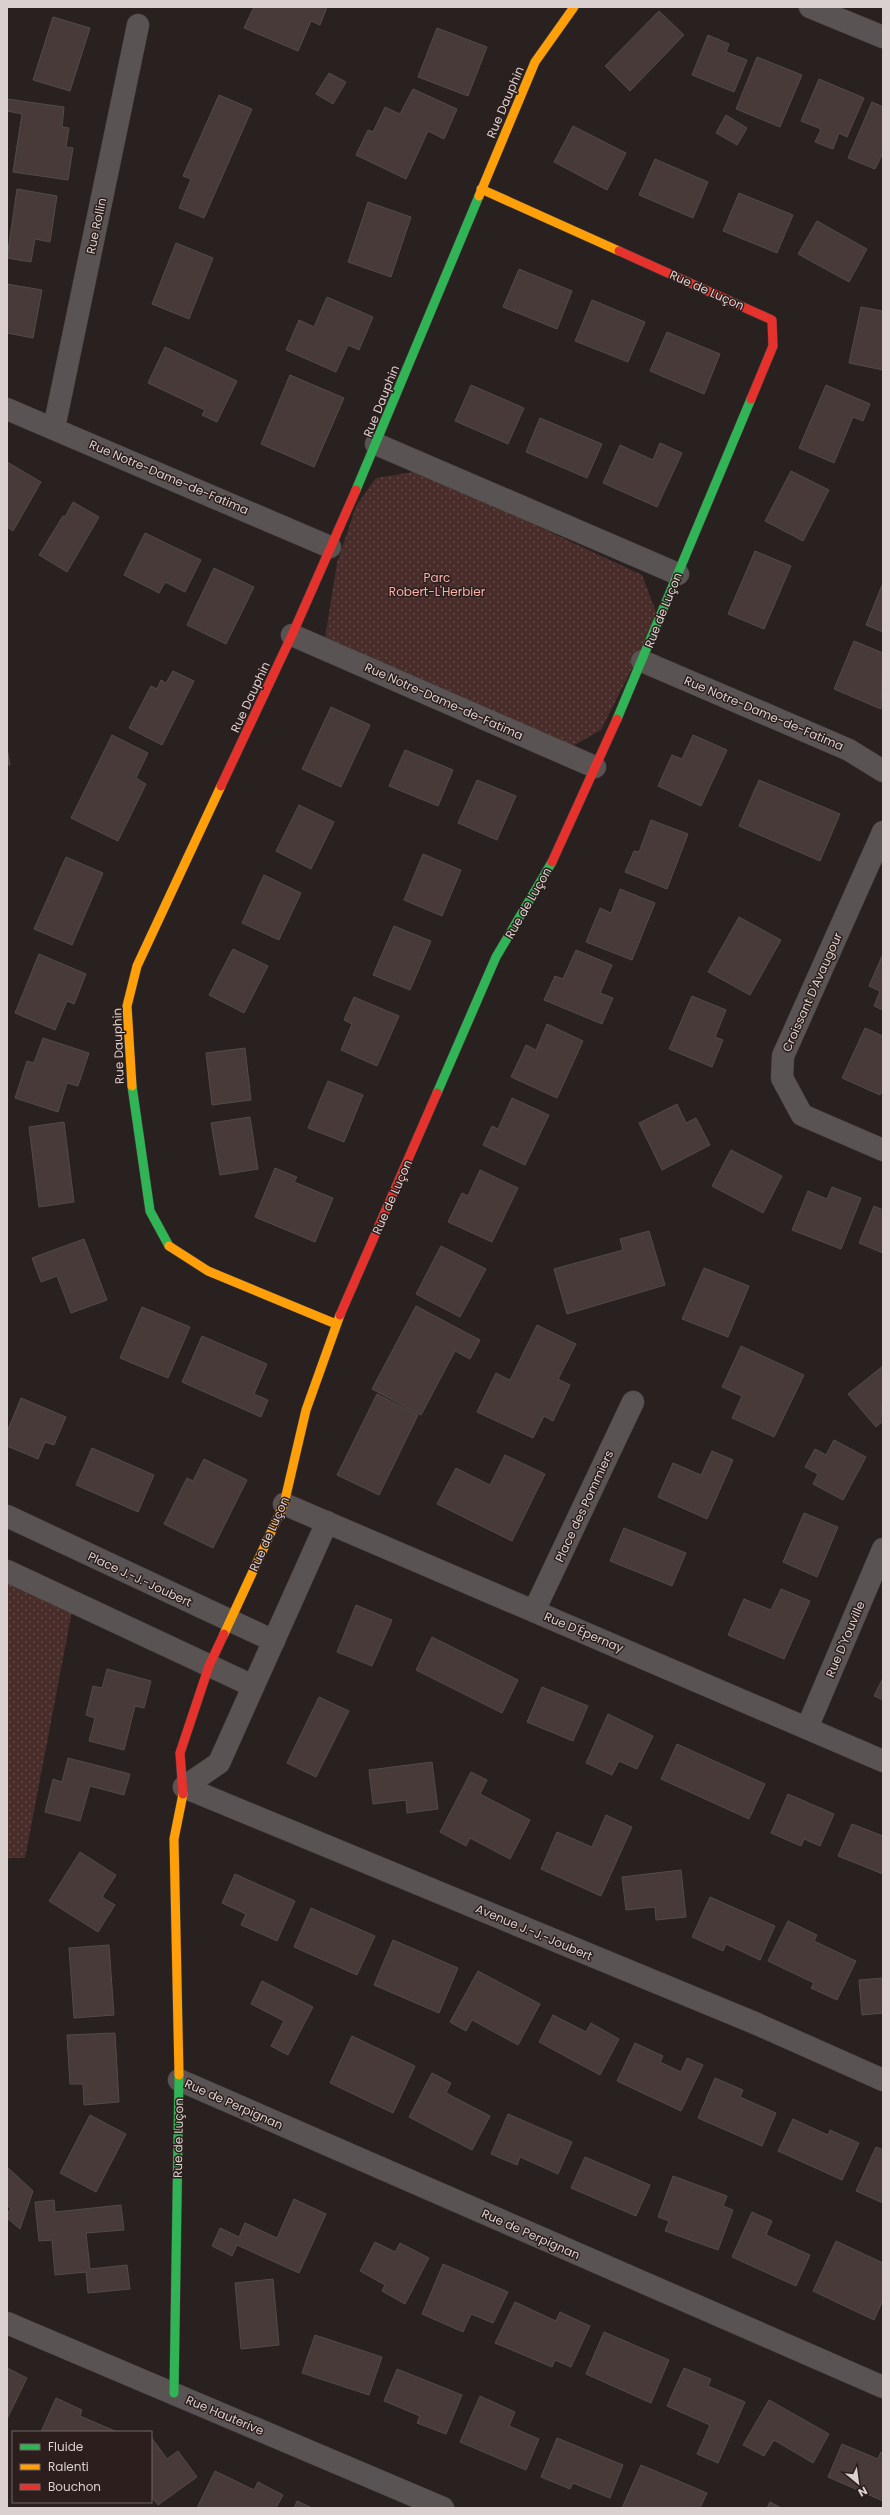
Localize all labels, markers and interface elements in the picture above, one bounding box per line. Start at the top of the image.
street label: Rue Dauphin [482,64,528,140]
street label: Rue Rollin [82,196,110,256]
street label: Rue de Luçon [667,266,747,314]
street label: Rue Dauphin [359,362,403,440]
street label: Rue Notre-Dame-de-Fatima [87,436,251,518]
park label: Parc Robert-L'Herbier [389,569,486,600]
street label: Rue de Luçon [640,570,686,650]
street label: Rue Notre-Dame-de-Fatima [362,658,526,744]
street label: Rue Dauphin [226,659,274,735]
street label: Rue Notre-Dame-de-Fatima [682,672,846,754]
street label: Rue de Luçon [501,864,555,942]
street label: Croissant D'Avaugour [778,929,846,1054]
street label: Rue Dauphin [108,1008,128,1084]
street label: Rue de Luçon [368,1157,416,1237]
street label: Place des Pommiers [551,1447,617,1565]
street label: Rue de Luçon [245,1494,293,1574]
street label: Place J.-J.-Joubert [85,1547,195,1611]
street label: Rue D'Youville [821,1598,869,1680]
street label: Rue D'Épernay [542,1608,627,1656]
street label: Avenue J.-J.-Joubert [473,1900,595,1964]
street label: Rue de Perpignan [182,2075,286,2133]
street label: Rue de Luçon [169,2098,187,2178]
street label: Rue de Perpignan [479,2205,583,2263]
street label: Rue Hauterive [183,2391,267,2439]
legend [12,2431,152,2503]
text: Fluide [48,2438,83,2455]
text: Ralenti [48,2458,89,2475]
north arrow [838,2463,878,2503]
text: Bouchon [48,2478,101,2495]
text: N [855,2483,870,2501]

